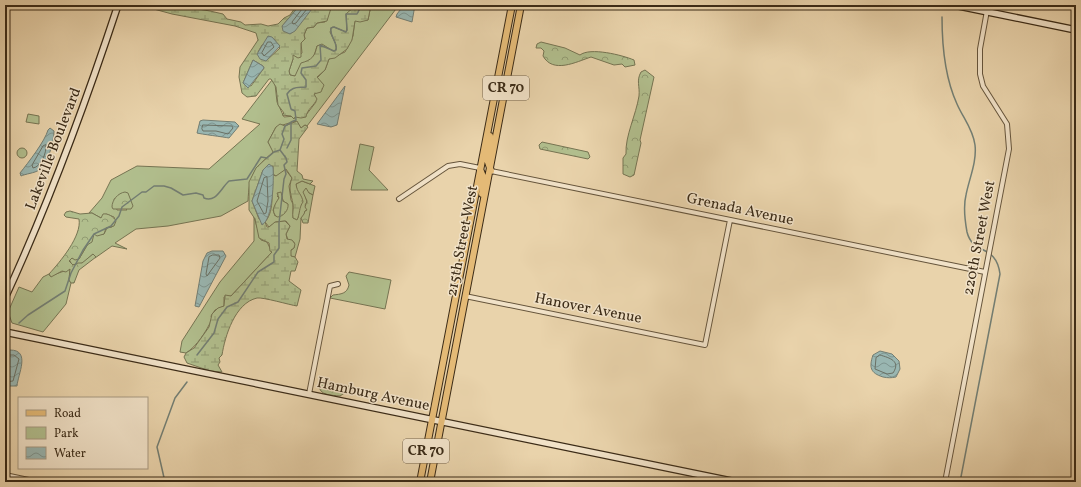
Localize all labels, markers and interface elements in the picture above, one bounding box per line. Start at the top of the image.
road number: CR 70 [483,76,529,100]
street label: Lakeville Boulevard [21,85,87,213]
street label: 220th Street West [959,179,1001,297]
street label: 215th Street West [442,184,484,298]
street label: Grenada Avenue [685,188,795,232]
street label: Hanover Avenue [533,288,643,330]
street label: Hamburg Avenue [315,373,431,417]
legend [18,397,148,469]
text: Road [54,406,81,422]
text: Park [54,426,79,442]
road number: CR 70 [403,439,449,463]
text: Water [54,446,86,462]

